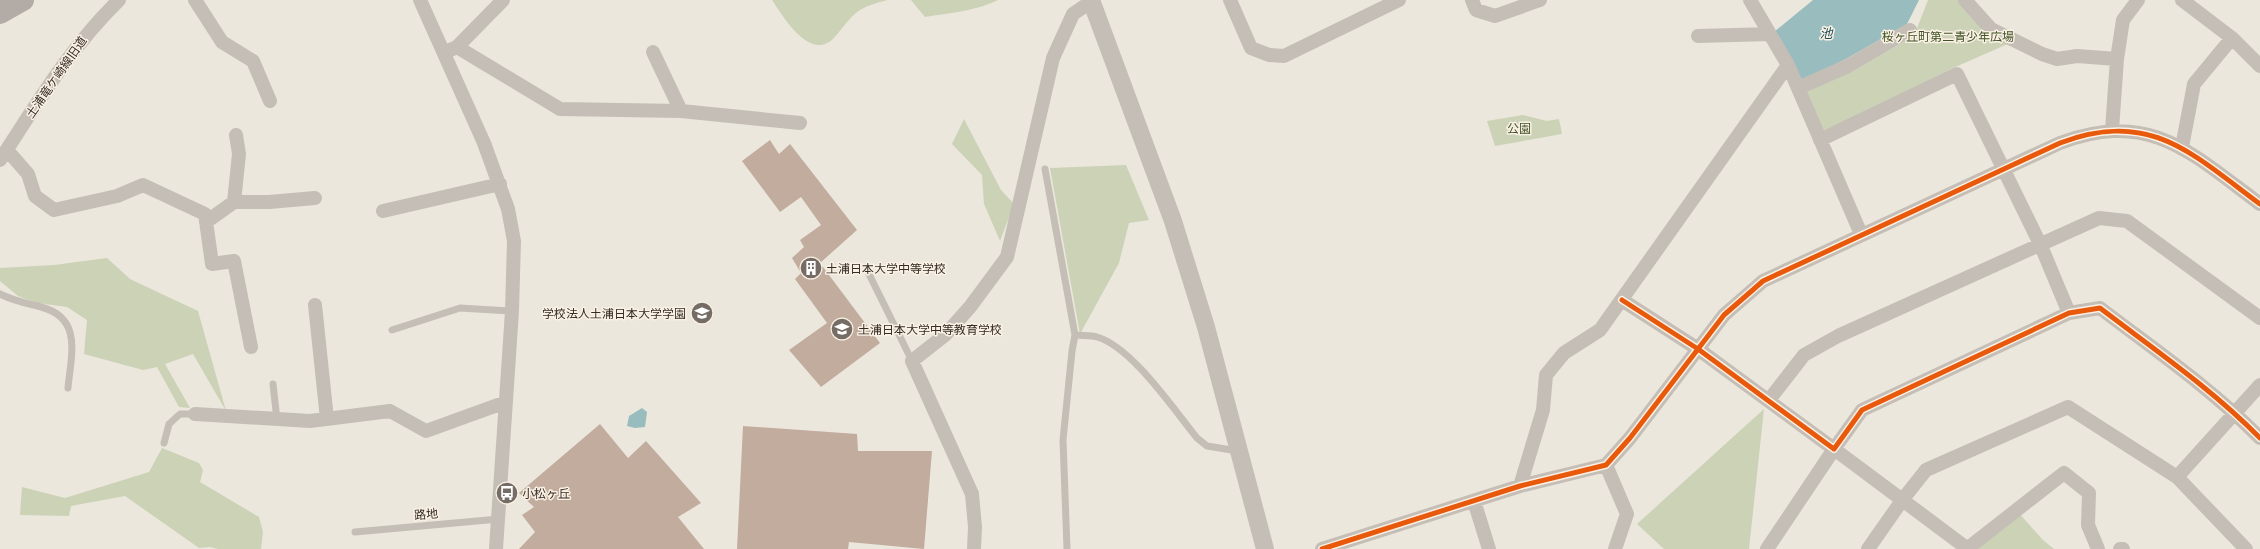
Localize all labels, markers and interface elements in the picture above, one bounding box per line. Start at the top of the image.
water label: 池 [1819,25,1834,42]
park label: 桜ヶ丘町第二青少年広場 [1882,29,2014,44]
street label: 土浦竜ケ崎線旧道 [22,33,90,121]
park label: 公園 [1507,121,1531,136]
building icon: 土浦日本大学中等学校 [798,255,824,281]
place label: 土浦日本大学中等学校 [826,261,946,276]
school or university icon: 学校法人土浦日本大学学園 [689,300,715,326]
place label: 学校法人土浦日本大学学園 [542,306,686,321]
school or university icon: 土浦日本大学中等教育学校 [829,316,855,342]
place label: 土浦日本大学中等教育学校 [858,322,1002,337]
bus stop icon: 小松ヶ丘 [494,480,520,506]
place label: 小松ヶ丘 [522,486,570,501]
street label: 路地 [413,505,439,523]

